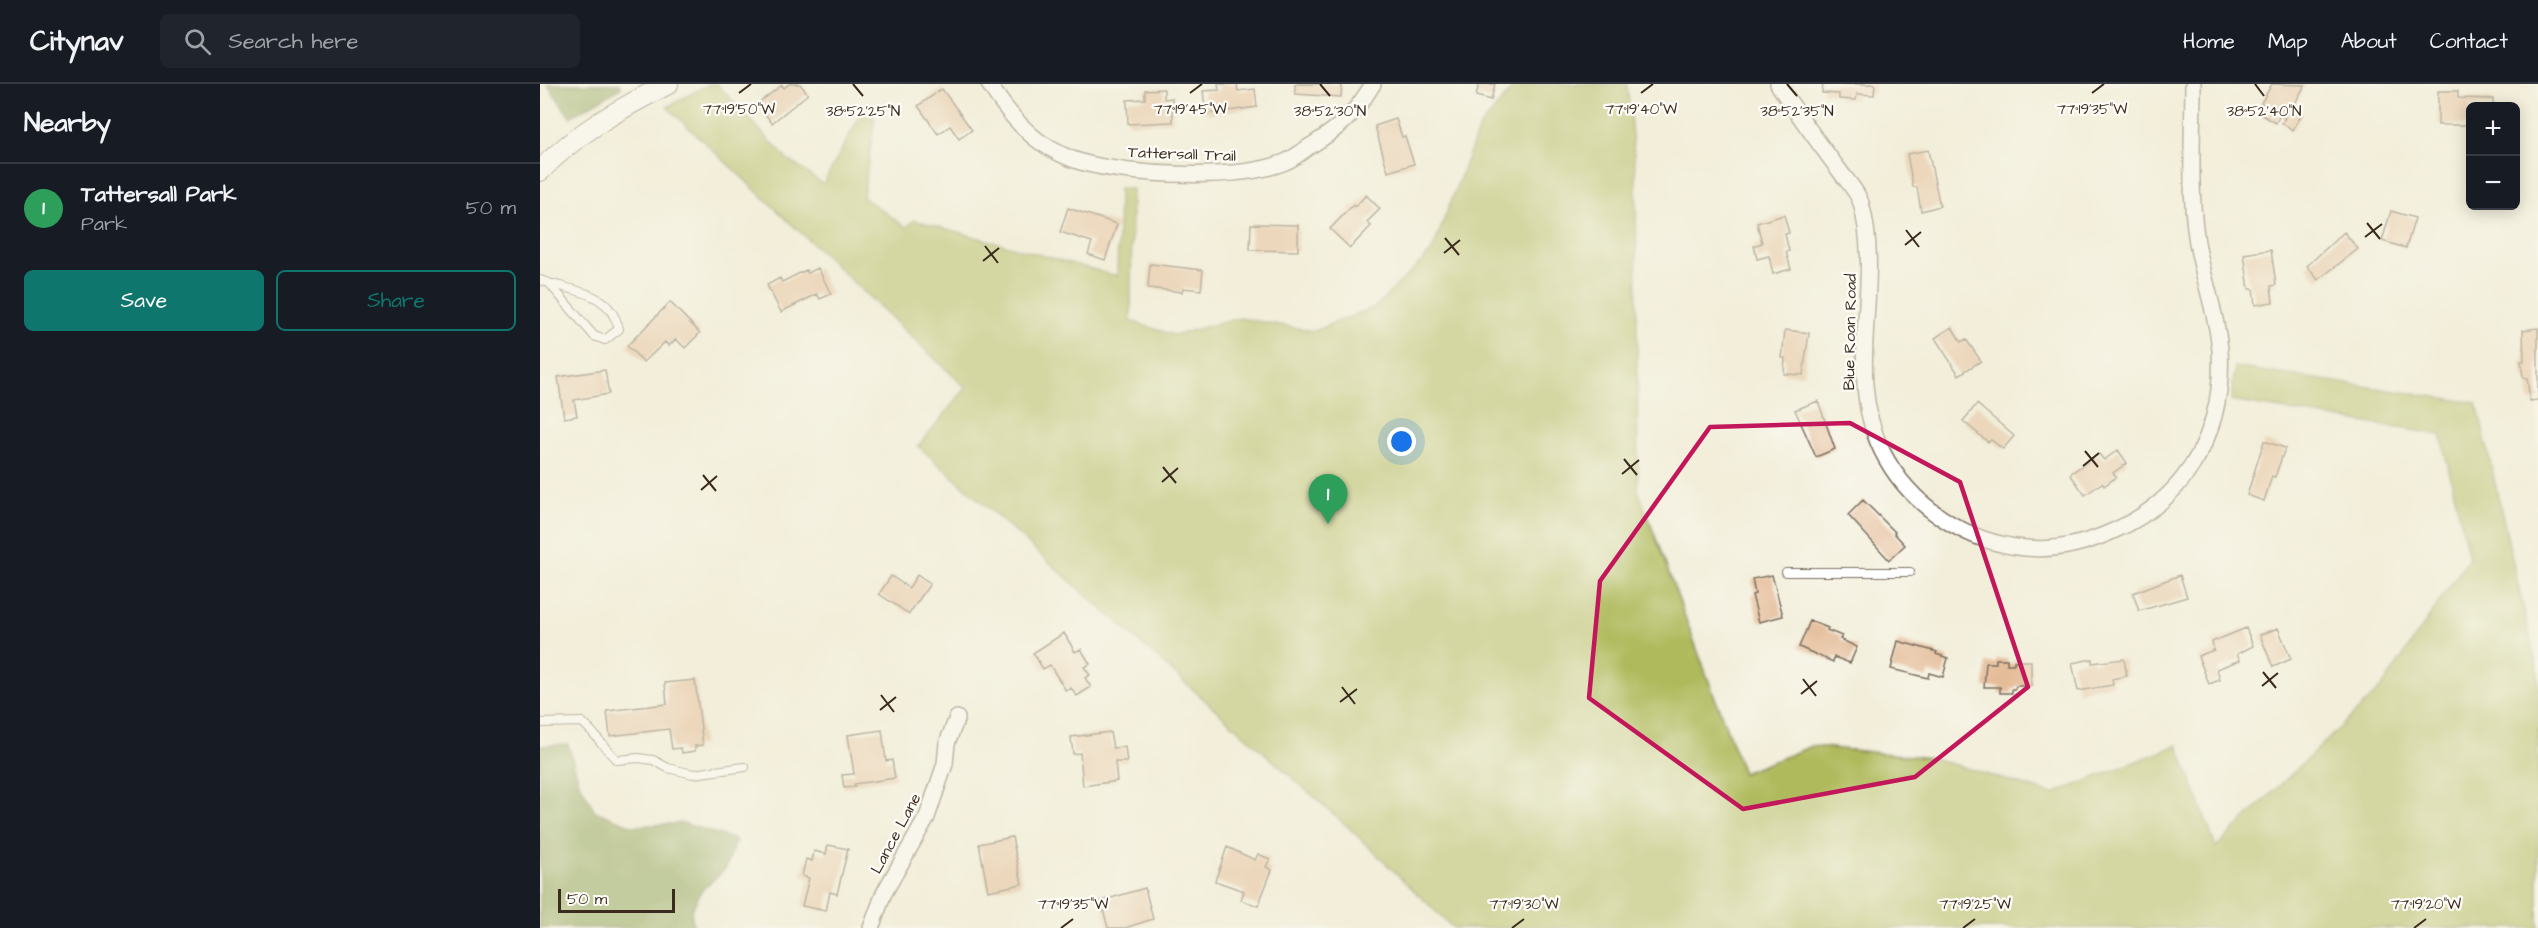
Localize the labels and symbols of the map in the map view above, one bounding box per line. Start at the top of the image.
text: 77°19'50"W [703,99,775,120]
text: 77°19'45"W [1153,99,1227,120]
text: 77°19'40"W [1605,99,1677,120]
text: 77°19'35"W [2057,99,2127,120]
text: 38°52'25"N [826,101,900,122]
text: 38°52'30"N [1294,101,1366,122]
text: 38°52'35"N [1760,101,1834,122]
text: 38°52'40"N [2227,101,2301,122]
street label: Tattersall Trail [1128,141,1236,167]
street label: Blue Roan Road [1838,273,1862,391]
your location [1387,427,1416,456]
pin: 1 [1308,474,1348,524]
street label: Lance Lane [865,789,926,878]
scale bar [558,886,675,914]
text: 77°19'35"W [1038,894,1108,915]
text: 77°19'30"W [1489,894,1559,915]
text: 77°19'25"W [1939,894,2011,915]
text: 77°19'20"W [2391,894,2461,915]

